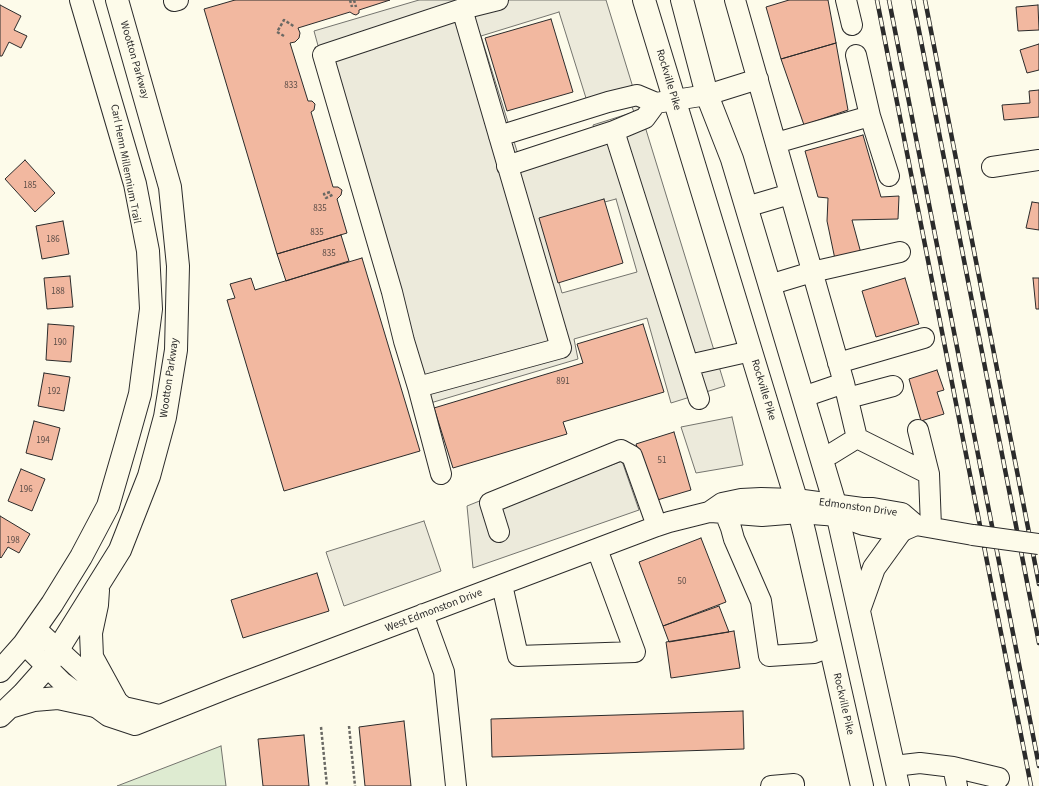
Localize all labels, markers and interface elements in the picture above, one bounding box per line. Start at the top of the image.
street label: Wootton Parkway [117,19,151,101]
street label: Rockville Pike [652,48,684,112]
house number: 833 [284,81,298,91]
street label: Carl Henn Millennium Trail [107,103,143,225]
house number: 185 [23,181,37,191]
house number: 835 [313,204,327,214]
house number: 835 [310,228,324,238]
house number: 186 [46,235,60,245]
house number: 835 [322,249,336,259]
house number: 188 [51,287,65,297]
street label: Wootton Parkway [158,337,182,419]
house number: 190 [53,338,67,348]
street label: Rockville Pike [747,358,779,422]
house number: 891 [556,377,570,387]
house number: 192 [47,387,61,397]
house number: 194 [36,436,50,446]
house number: 51 [658,456,666,466]
house number: 196 [19,485,33,495]
street label: Edmonston Drive [818,496,898,520]
house number: 198 [6,536,20,546]
house number: 50 [678,577,686,587]
street label: West Edmonston Drive [383,586,485,636]
street label: Rockville Pike [829,672,857,736]

